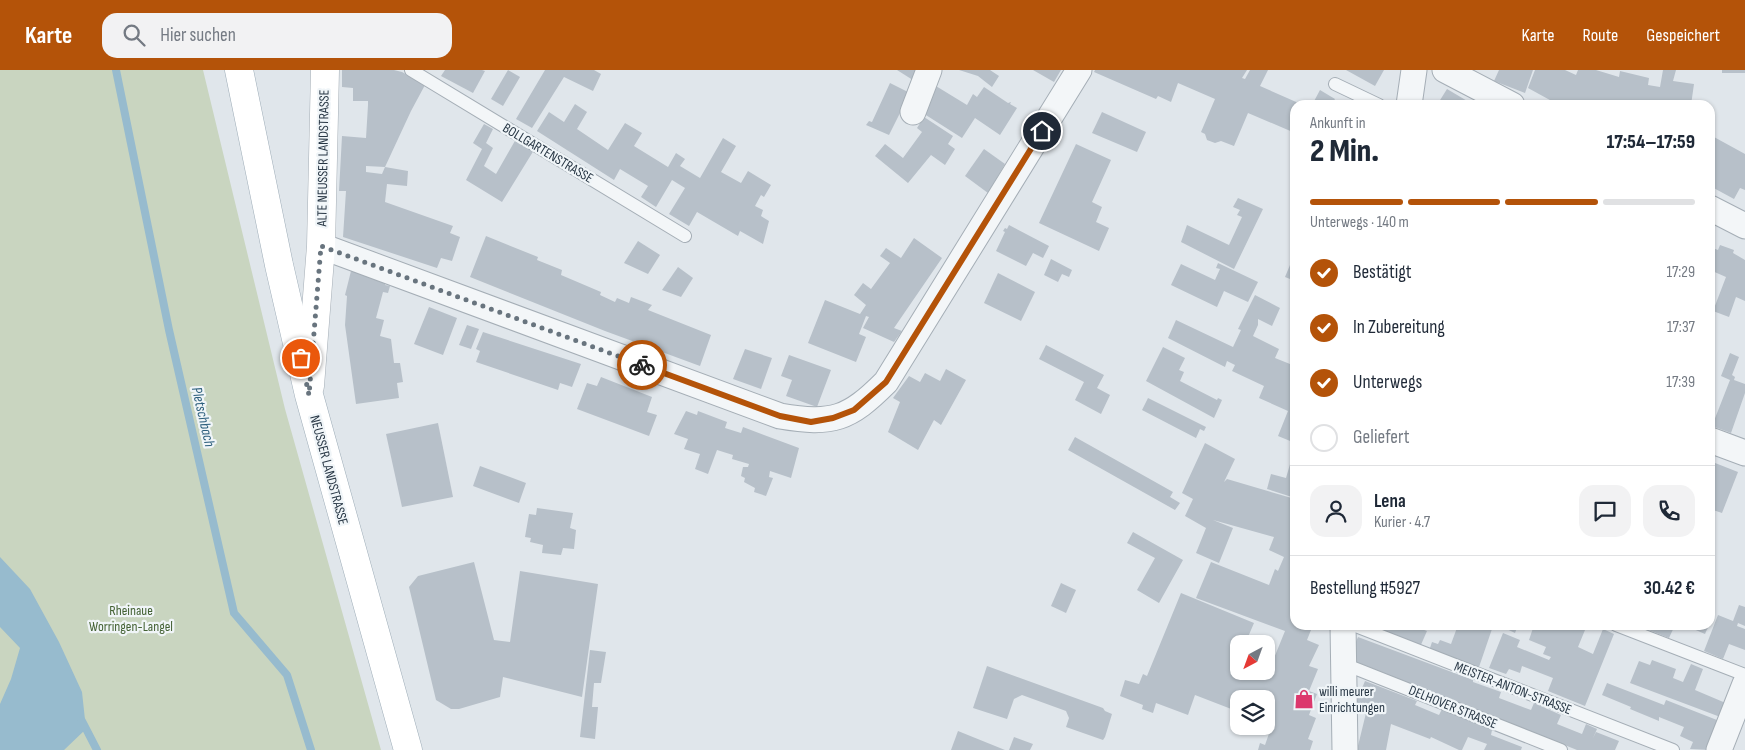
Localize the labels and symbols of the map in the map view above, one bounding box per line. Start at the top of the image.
street label: ALTE NEUSSER LANDSTRASSE [313,89,333,227]
pin [1021,110,1063,152]
street label: BOLLGARTENSTRASSE [500,119,597,187]
pin [280,337,322,379]
courier [617,340,667,390]
water label: Pletschbach [187,385,219,449]
street label: NEUSSER LANDSTRASSE [306,413,352,527]
park label: Rheinaue Worringen-Langel [89,602,173,635]
north arrow [1230,635,1275,680]
street label: MEISTER-ANTON-STRASSE [1452,658,1574,718]
street label: DELHOVER STRASSE [1406,682,1500,733]
place label: willi meurer Einrichtungen [1319,683,1385,716]
shop icon: willi meurer Einrichtungen [1293,688,1315,710]

